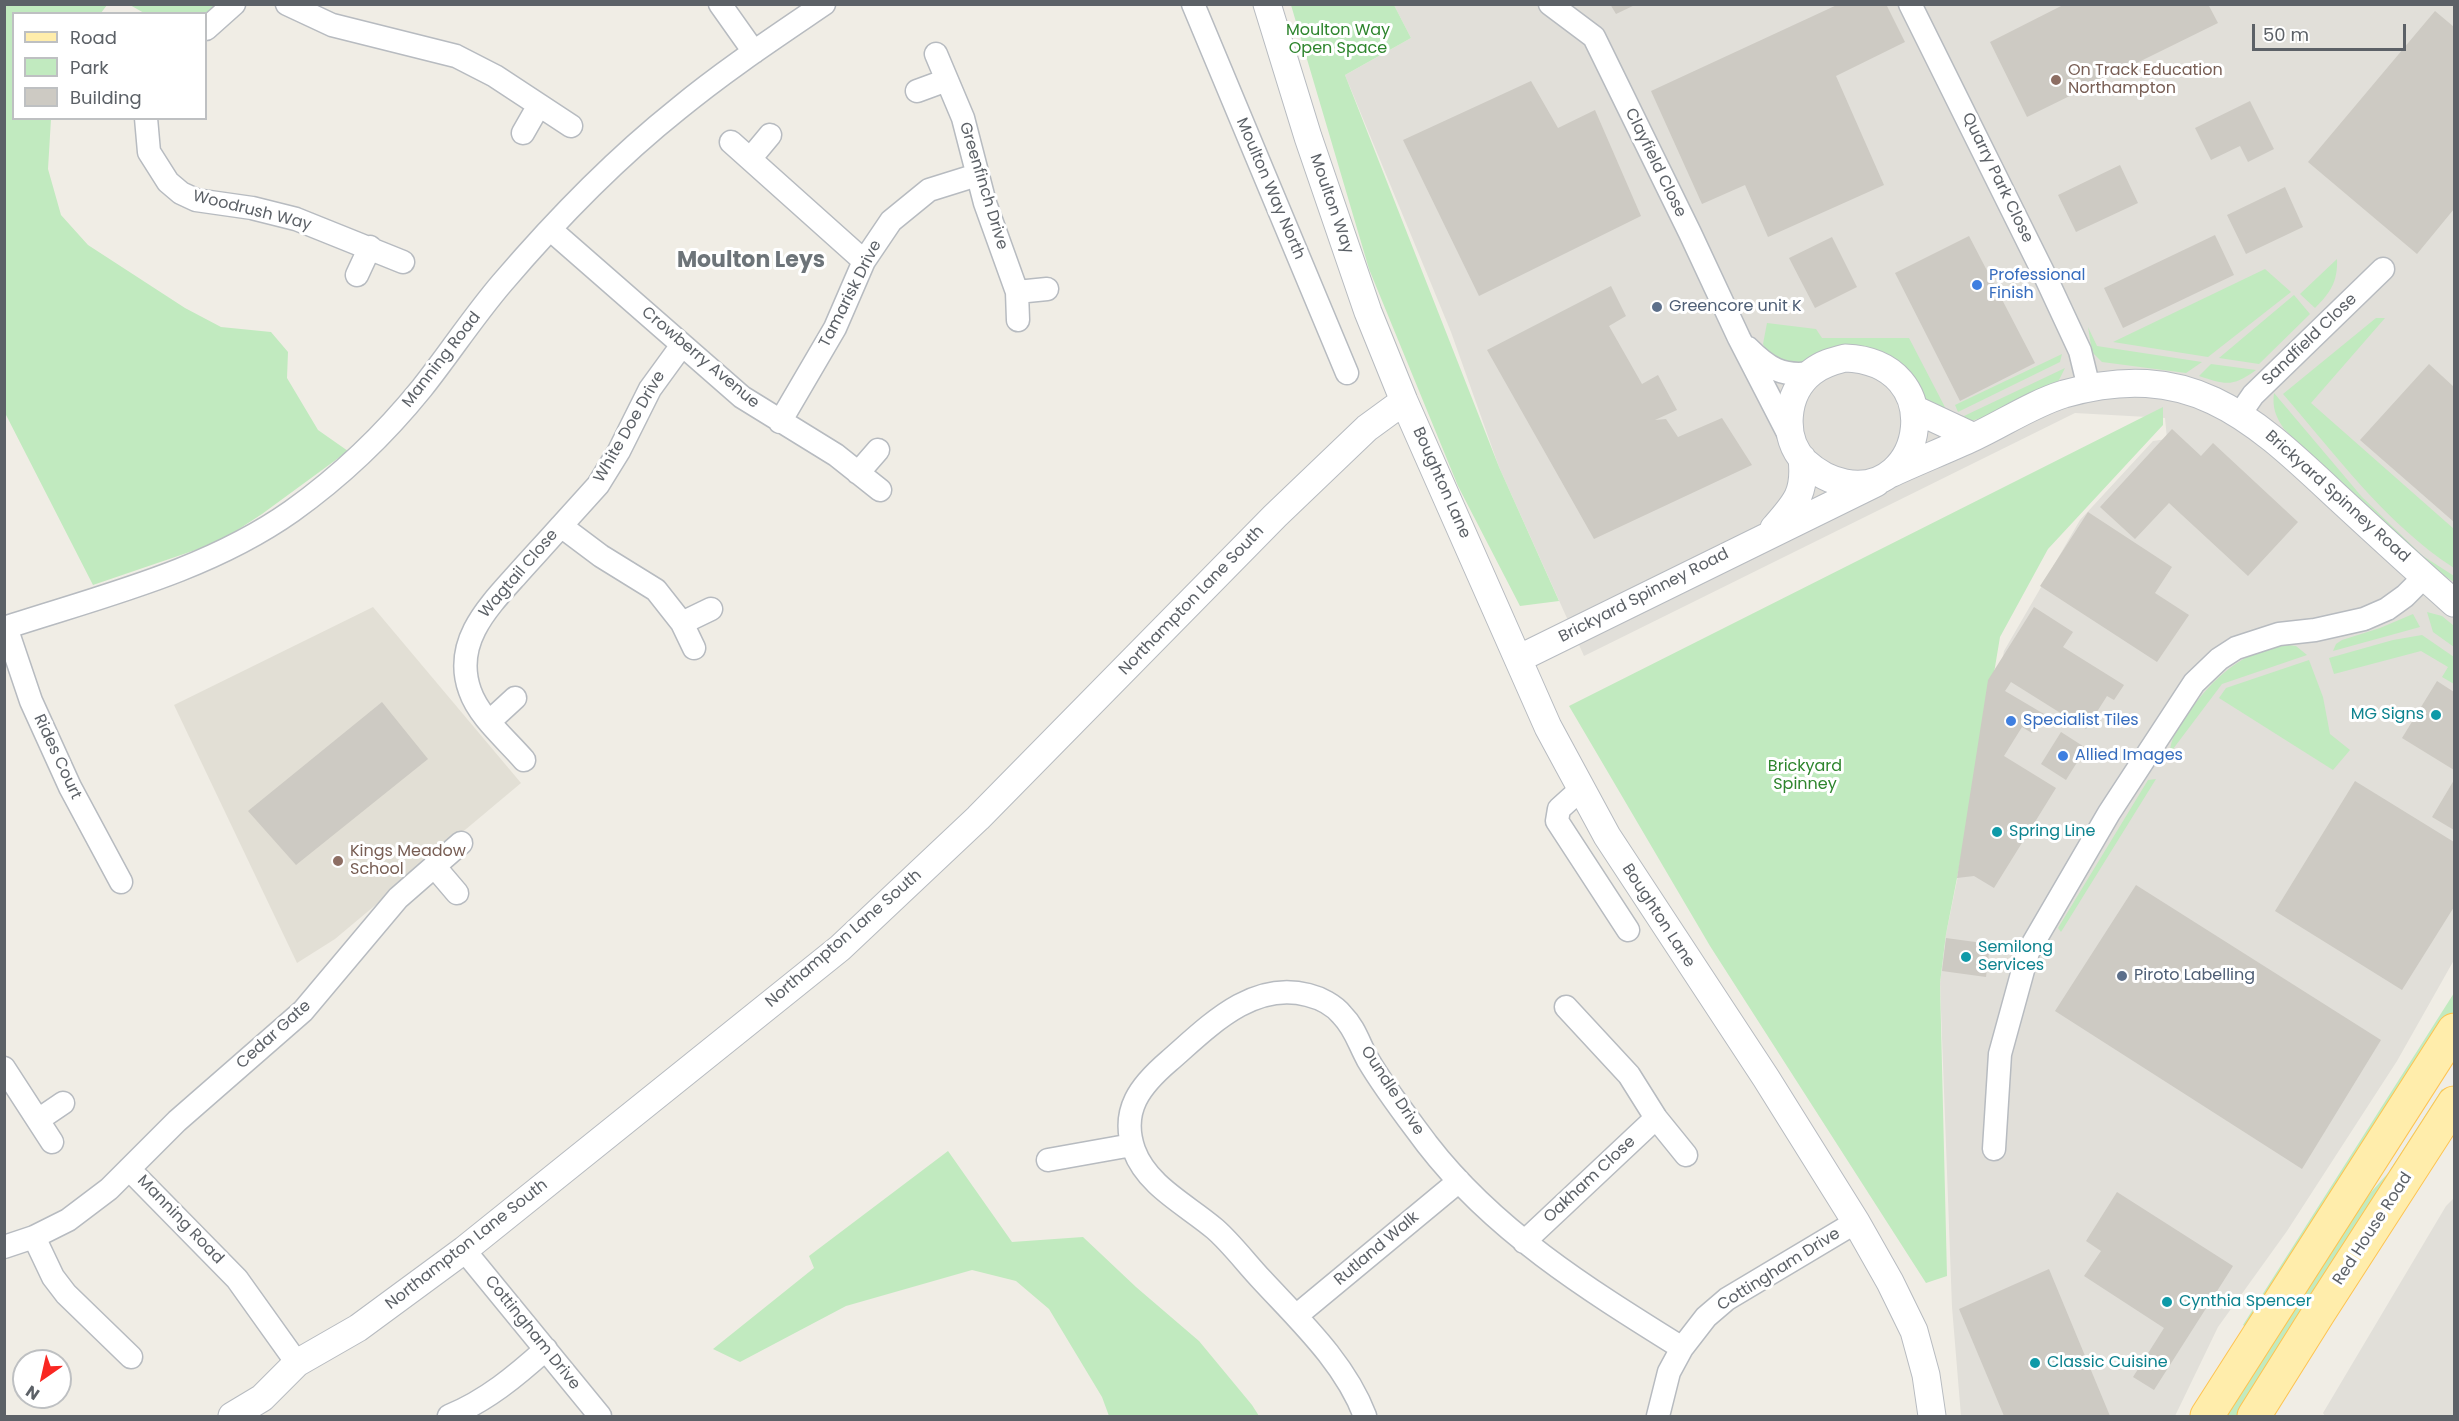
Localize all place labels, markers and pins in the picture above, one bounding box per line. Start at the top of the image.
place label: On Track Education Northampton [2068,61,2223,99]
marker: On Track Education Northampton [2049,73,2063,87]
place label: Professional Finish [1989,266,2086,304]
marker: Professional Finish [1970,278,1984,292]
place label: Greencore unit K [1669,297,1802,317]
marker: Greencore unit K [1650,300,1664,314]
place label: MG Signs [2351,705,2424,725]
marker: MG Signs [2429,708,2443,722]
place label: Specialist Tiles [2023,711,2139,731]
marker: Specialist Tiles [2004,714,2018,728]
place label: Allied Images [2075,746,2183,766]
marker: Allied Images [2056,749,2070,763]
place label: Spring Line [2009,822,2095,842]
marker: Spring Line [1990,825,2004,839]
place label: Kings Meadow School [350,842,466,880]
marker: Kings Meadow School [331,854,345,868]
place label: Semilong Services [1978,938,2053,976]
marker: Semilong Services [1959,950,1973,964]
place label: Piroto Labelling [2134,966,2255,986]
marker: Piroto Labelling [2115,969,2129,983]
place label: Cynthia Spencer [2179,1292,2312,1312]
marker: Cynthia Spencer [2160,1295,2174,1309]
place label: Classic Cuisine [2047,1353,2168,1373]
marker: Classic Cuisine [2028,1356,2042,1370]

